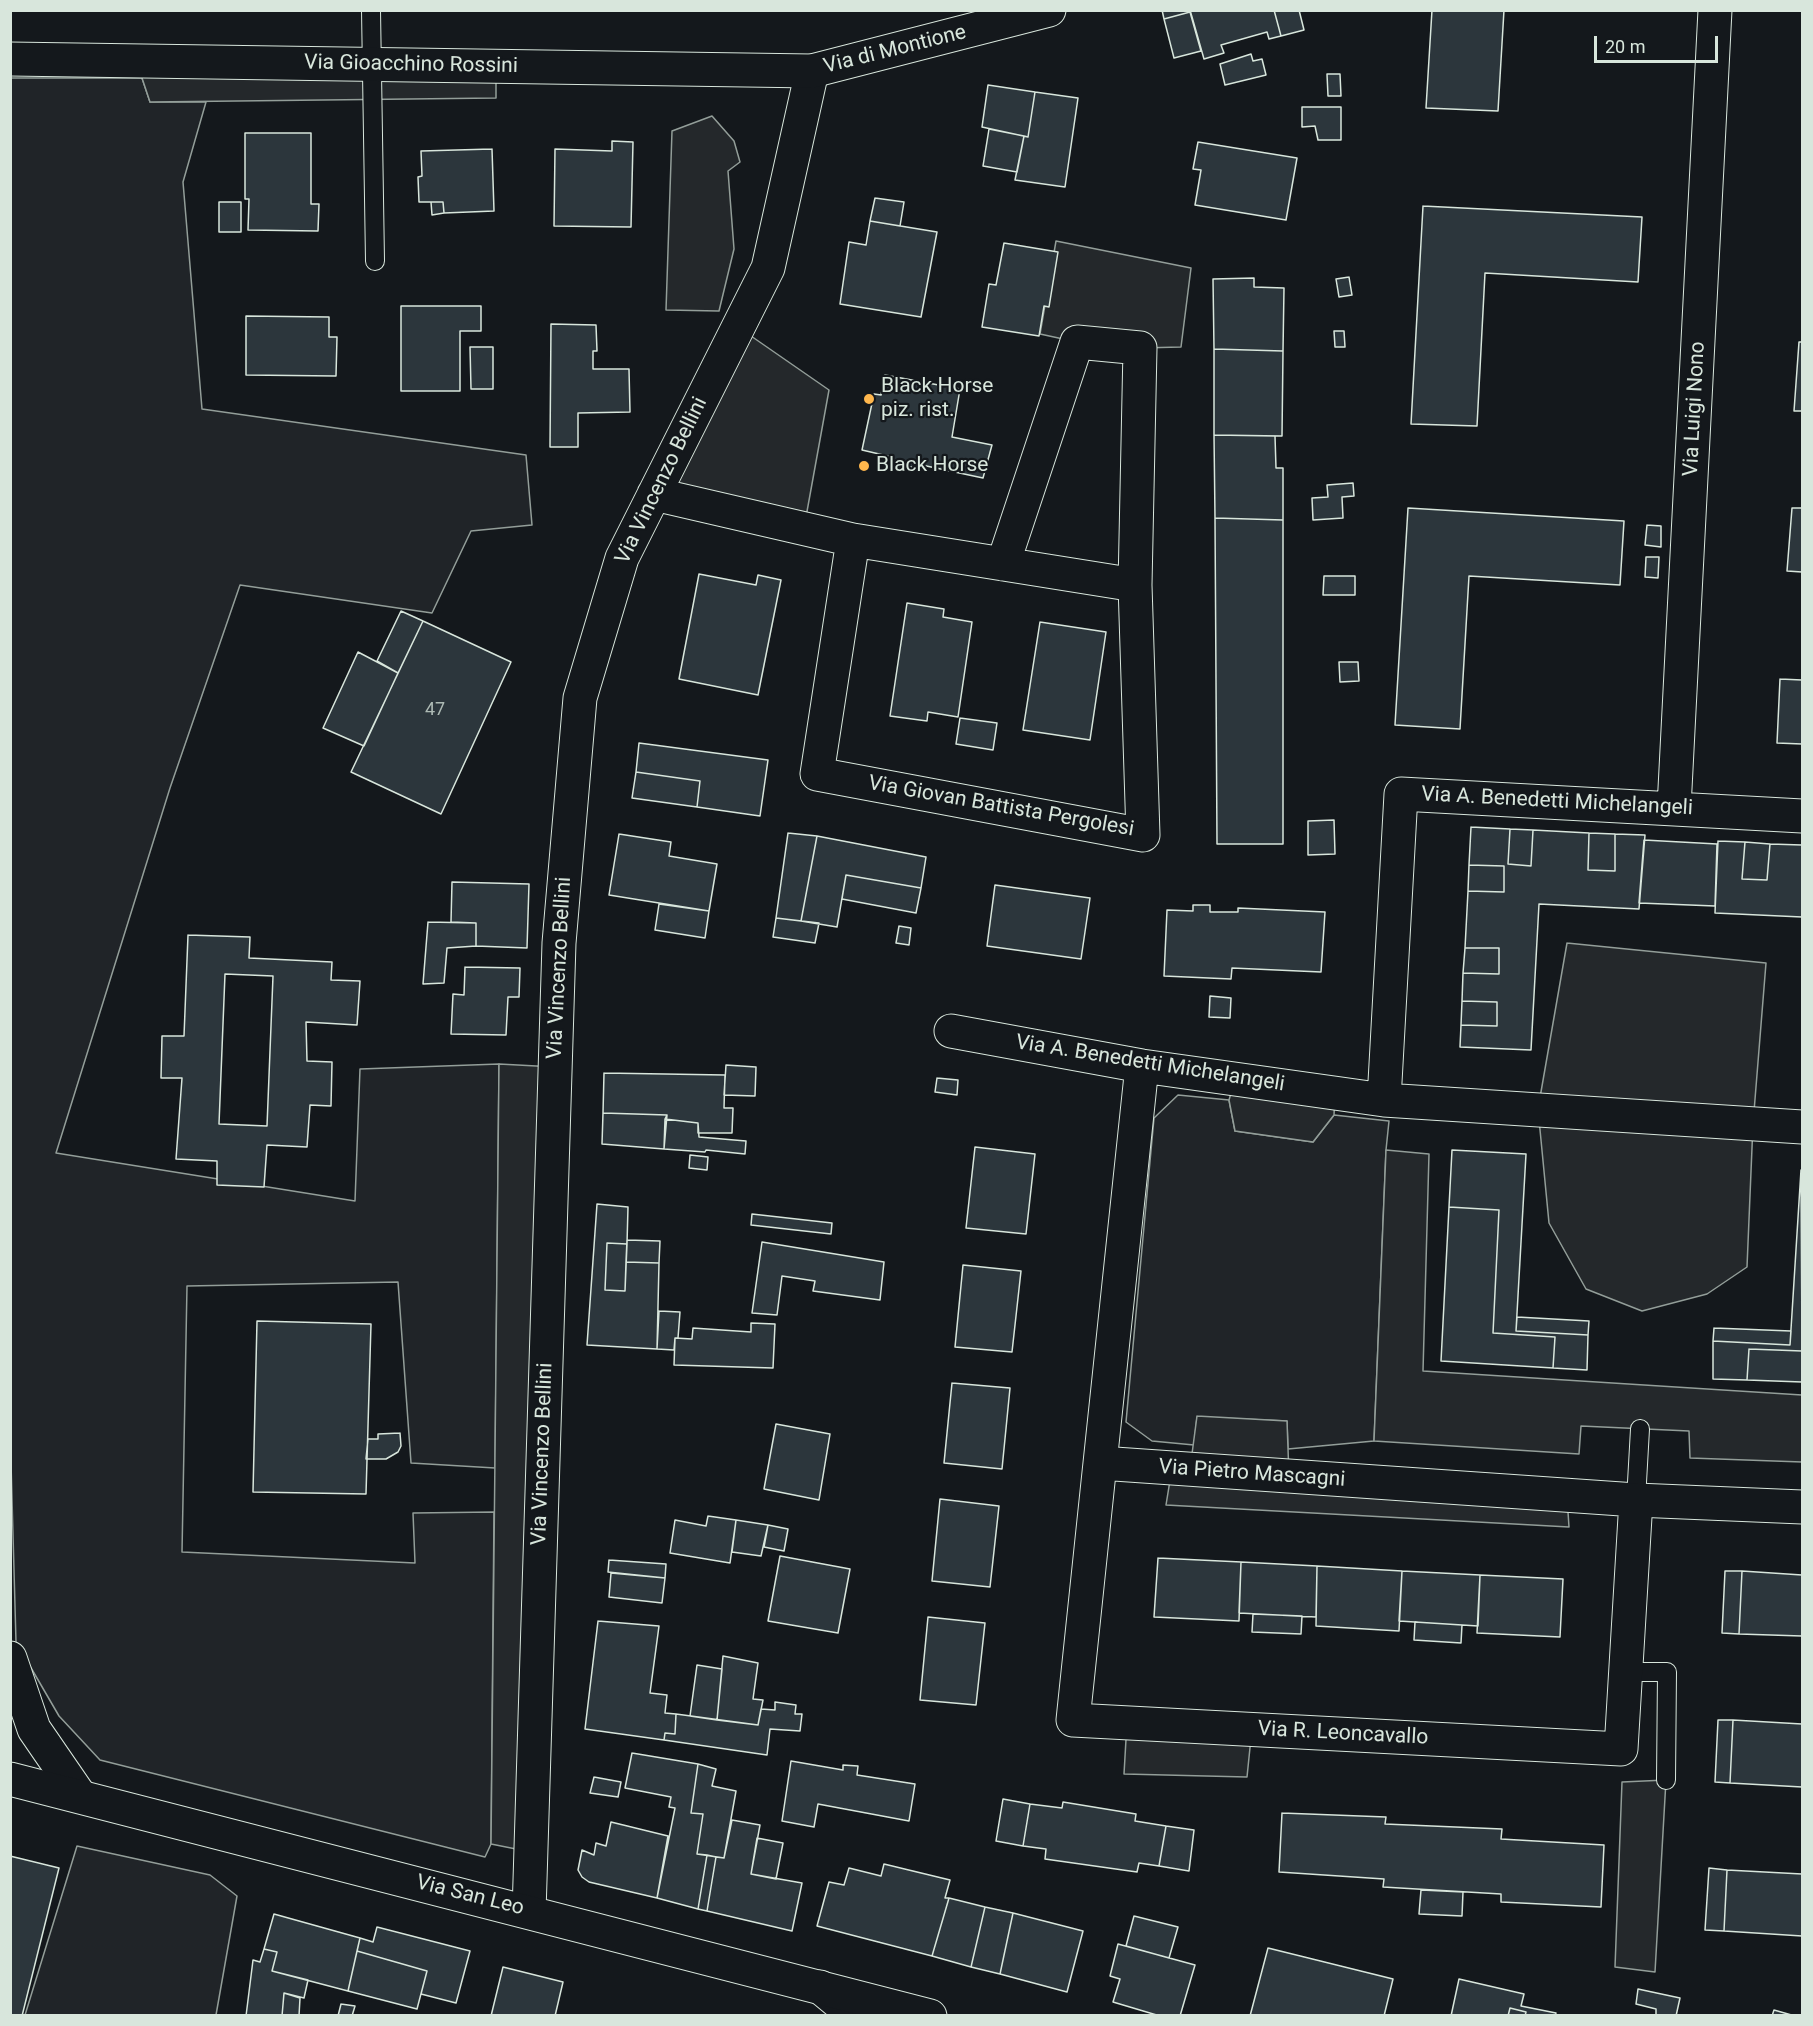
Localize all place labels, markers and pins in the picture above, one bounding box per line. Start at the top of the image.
place label: Black Horse piz. rist. [881,374,994,424]
marker: Black Horse piz. rist. [862,392,876,406]
place label: Black Horse [876,453,989,479]
marker: Black Horse [857,459,871,473]

